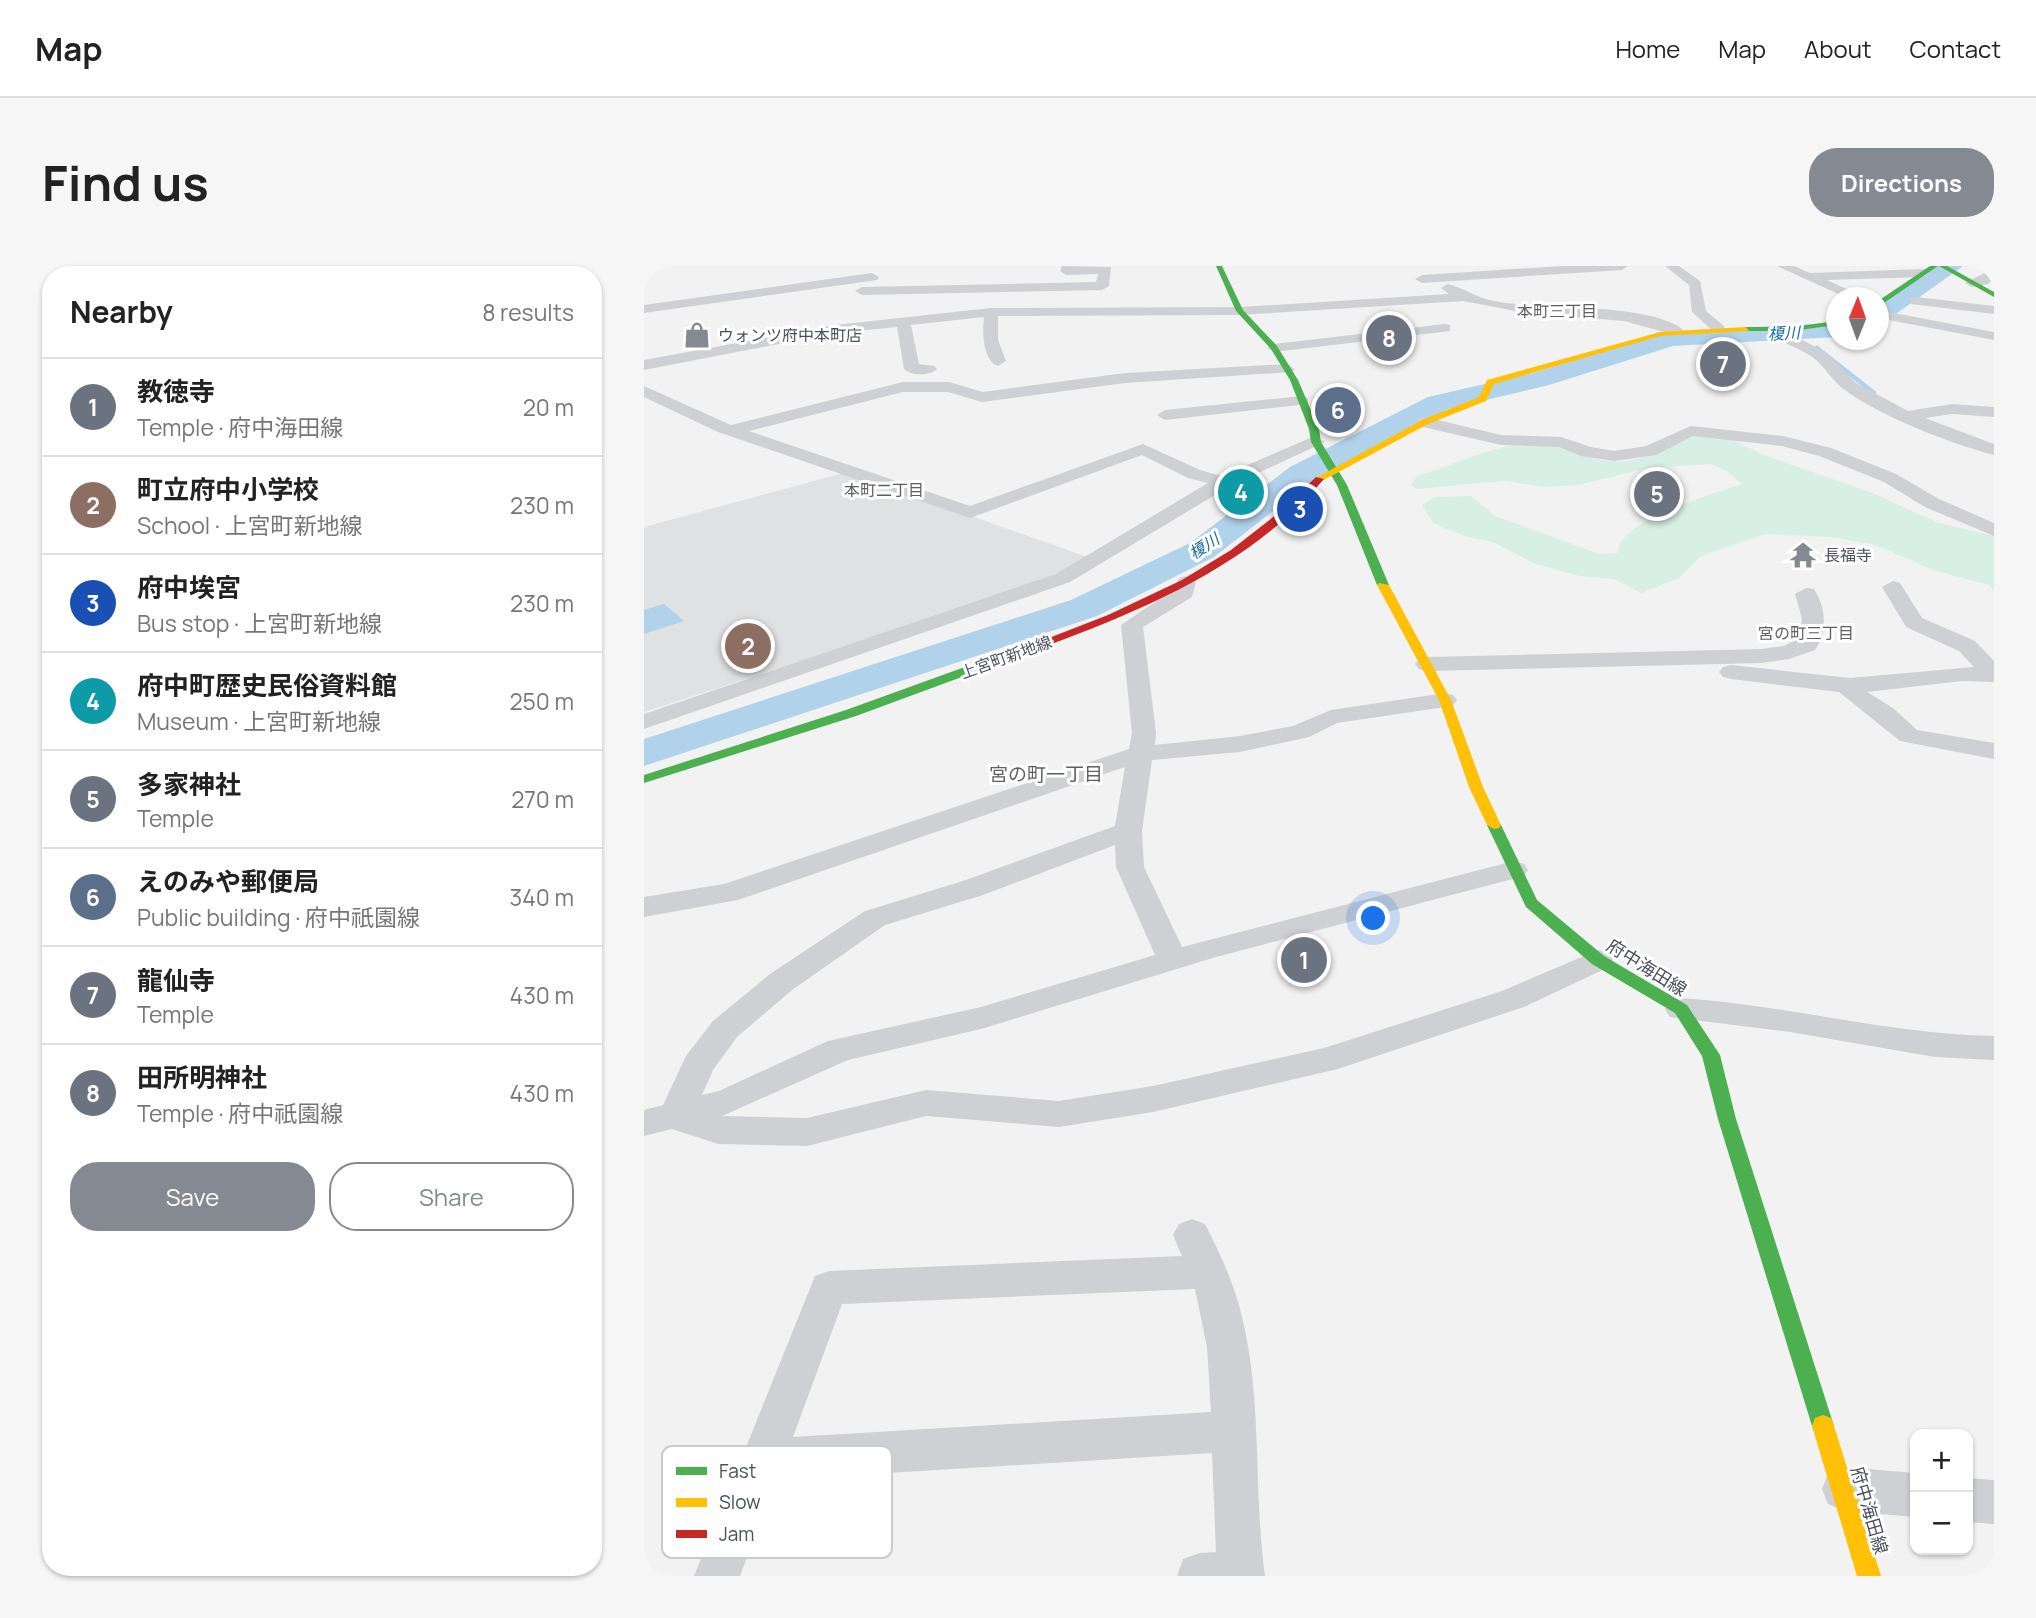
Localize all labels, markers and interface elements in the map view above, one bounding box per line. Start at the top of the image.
text: Map [35,26,103,71]
text: Home [1615,32,1680,65]
text: Map [1718,32,1766,65]
text: About [1804,32,1872,65]
text: Contact [1910,32,2001,65]
button: Directions [1809,148,1994,217]
text: Find us [42,149,209,216]
north arrow [1826,287,1889,350]
text: Nearby [70,291,173,332]
text: 8 results [482,296,574,328]
district label: 本町三丁目 [1517,300,1597,322]
pin: 8 [1366,312,1412,364]
shop icon: ウォンツ府中本町店 [682,320,712,350]
water label: 榎川 [1767,321,1803,345]
place label: ウォンツ府中本町店 [718,324,862,346]
pin: 7 [1700,338,1746,390]
text: 教徳寺 [137,373,215,409]
pin: 6 [1315,384,1361,436]
text: 1 [88,391,98,423]
text: 20 m [523,391,574,423]
text: Temple · 府中海田線 [137,411,343,443]
pin: 4 [1218,466,1264,518]
pin: 5 [1634,468,1680,520]
text: 町立府中小学校 [137,471,319,507]
district label: 本町二丁目 [844,479,924,501]
pin: 3 [1277,483,1323,535]
text: 2 [86,489,100,521]
text: 230 m [510,489,574,521]
text: School · 上宮町新地線 [137,509,363,541]
water label: 榎川 [1185,527,1225,564]
temple icon: 長福寺 [1788,540,1818,570]
place label: 長福寺 [1824,544,1872,566]
text: 府中埃宮 [137,569,241,605]
text: 3 [86,587,100,619]
text: 230 m [510,587,574,619]
text: Bus stop · 上宮町新地線 [137,607,382,639]
pin: 2 [725,620,771,672]
district label: 宮の町三丁目 [1758,622,1854,644]
street label: 上宮町新地線 [957,630,1055,684]
text: 府中町歴史民俗資料館 [137,667,397,703]
text: 4 [86,685,100,717]
text: 250 m [509,685,574,717]
text: Museum · 上宮町新地線 [137,705,381,737]
district label: 宮の町一丁目 [989,761,1103,787]
text: 多家神社 [137,766,241,802]
text: 5 [86,783,100,815]
text: 270 m [511,783,574,815]
text: Temple [137,802,214,834]
text: えのみや郵便局 [137,863,319,899]
text: 6 [86,881,100,913]
text: 340 m [510,881,574,913]
text: Public building · 府中祇園線 [137,901,420,933]
your location [1356,901,1390,935]
street label: 府中海田線 [1602,933,1692,1001]
pin: 1 [1281,934,1327,986]
text: 龍仙寺 [137,962,215,998]
text: 7 [87,979,99,1011]
text: 430 m [510,979,574,1011]
text: Temple [137,998,214,1030]
text: 田所明神社 [137,1059,267,1095]
text: 8 [86,1077,100,1109]
text: 430 m [510,1077,574,1109]
text: Temple · 府中祇園線 [137,1097,343,1129]
button: Save [70,1162,315,1231]
button: Share [329,1162,574,1231]
map controls [1910,1429,1973,1555]
button: + [1910,1429,1973,1492]
legend [662,1446,892,1558]
text: Fast [719,1458,756,1484]
street label: 府中海田線 [1846,1463,1894,1557]
text: Slow [719,1489,761,1515]
button: − [1910,1492,1973,1555]
text: Jam [719,1521,754,1547]

